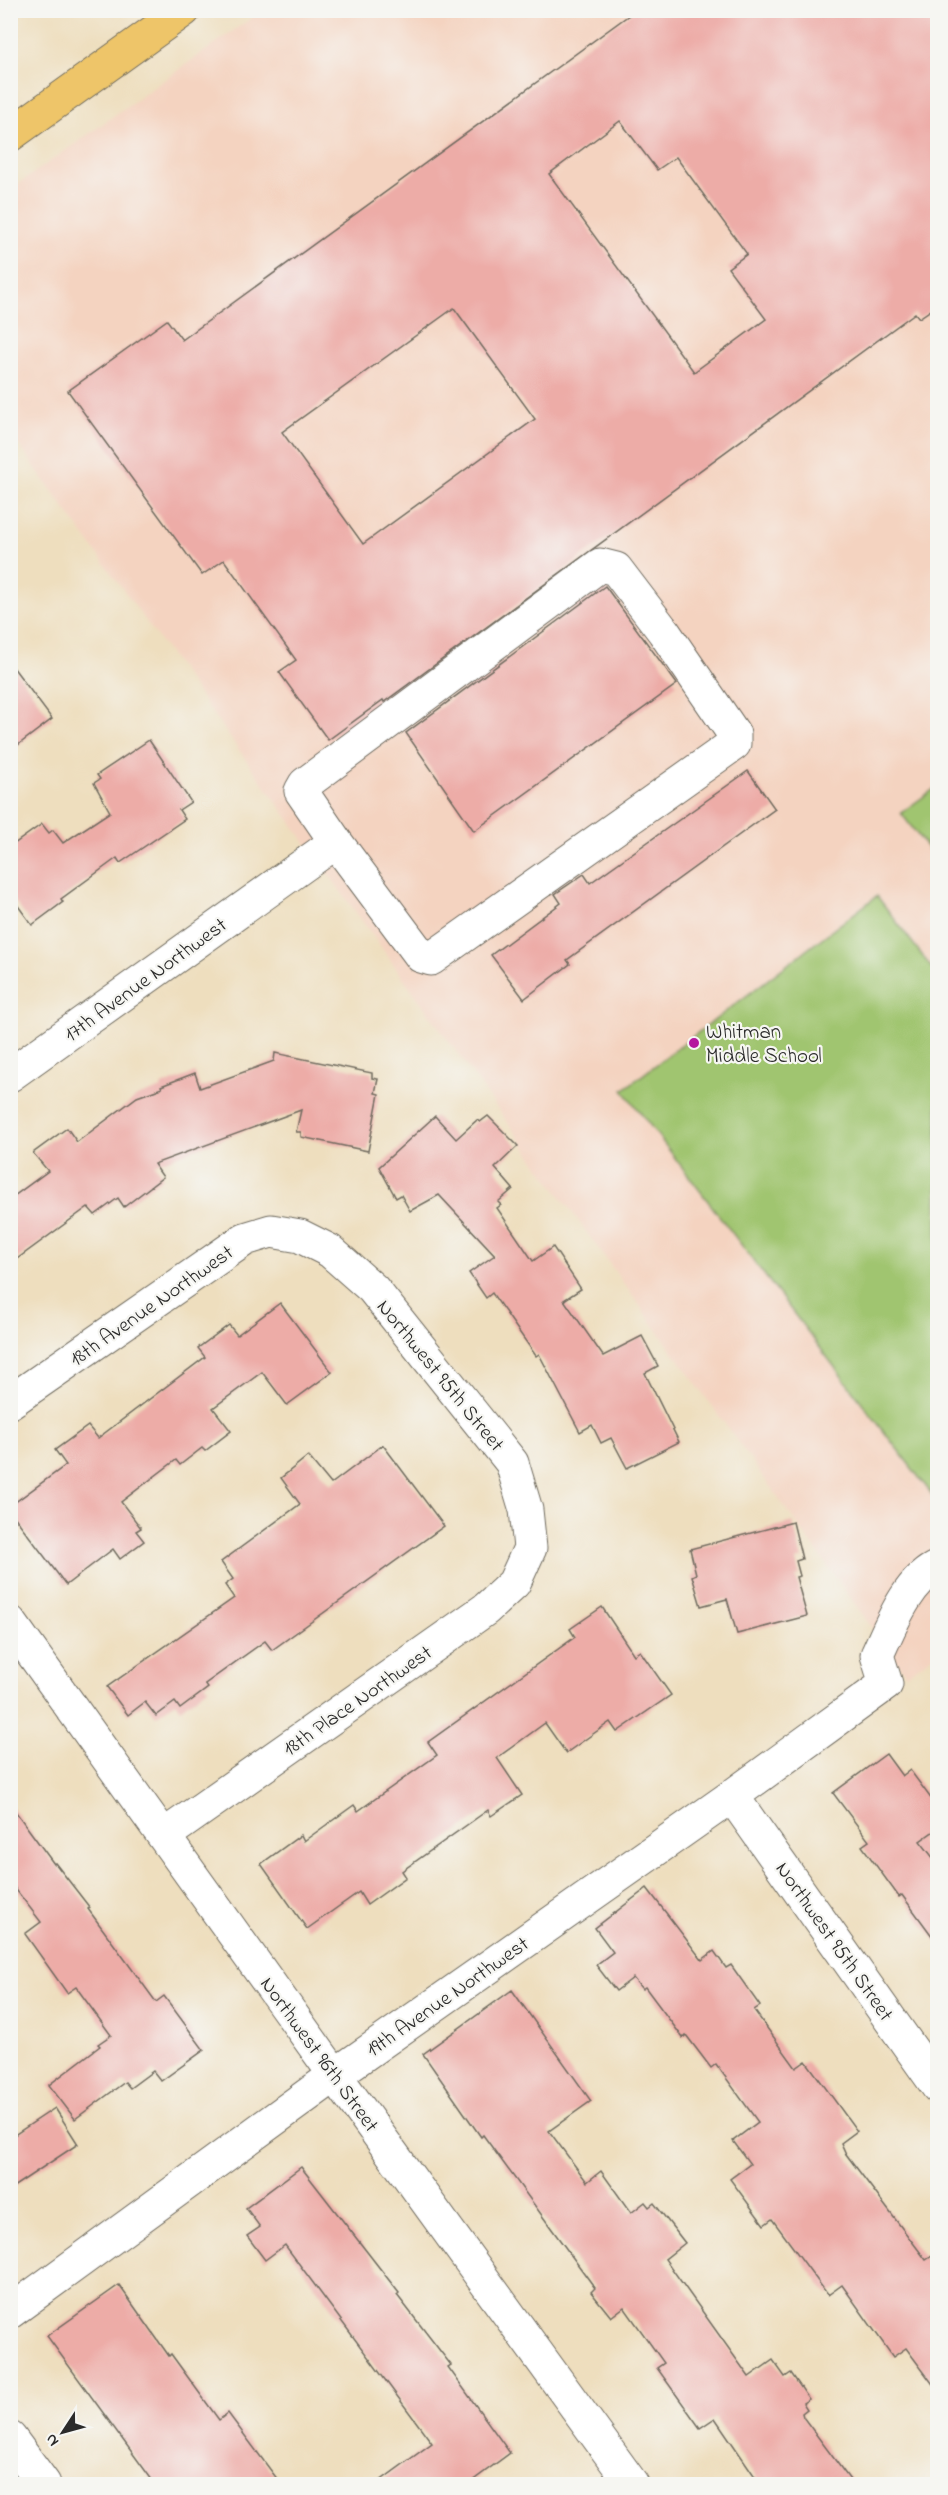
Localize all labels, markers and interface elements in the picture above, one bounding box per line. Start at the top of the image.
street label: 17th Avenue Northwest [58,911,234,1050]
place label: Whitman Middle School [706,1018,822,1072]
marker: Whitman Middle School [687,1036,701,1050]
street label: 18th Avenue Northwest [64,1239,240,1375]
street label: Northwest 95th Street [369,1294,510,1459]
street label: 18th Place Northwest [277,1639,439,1764]
street label: Northwest 95th Street [767,1856,900,2028]
street label: 19th Avenue Northwest [361,1930,536,2065]
street label: Northwest 96th Street [252,1971,385,2139]
north arrow [33,2402,93,2462]
text: N [39,2428,65,2451]

